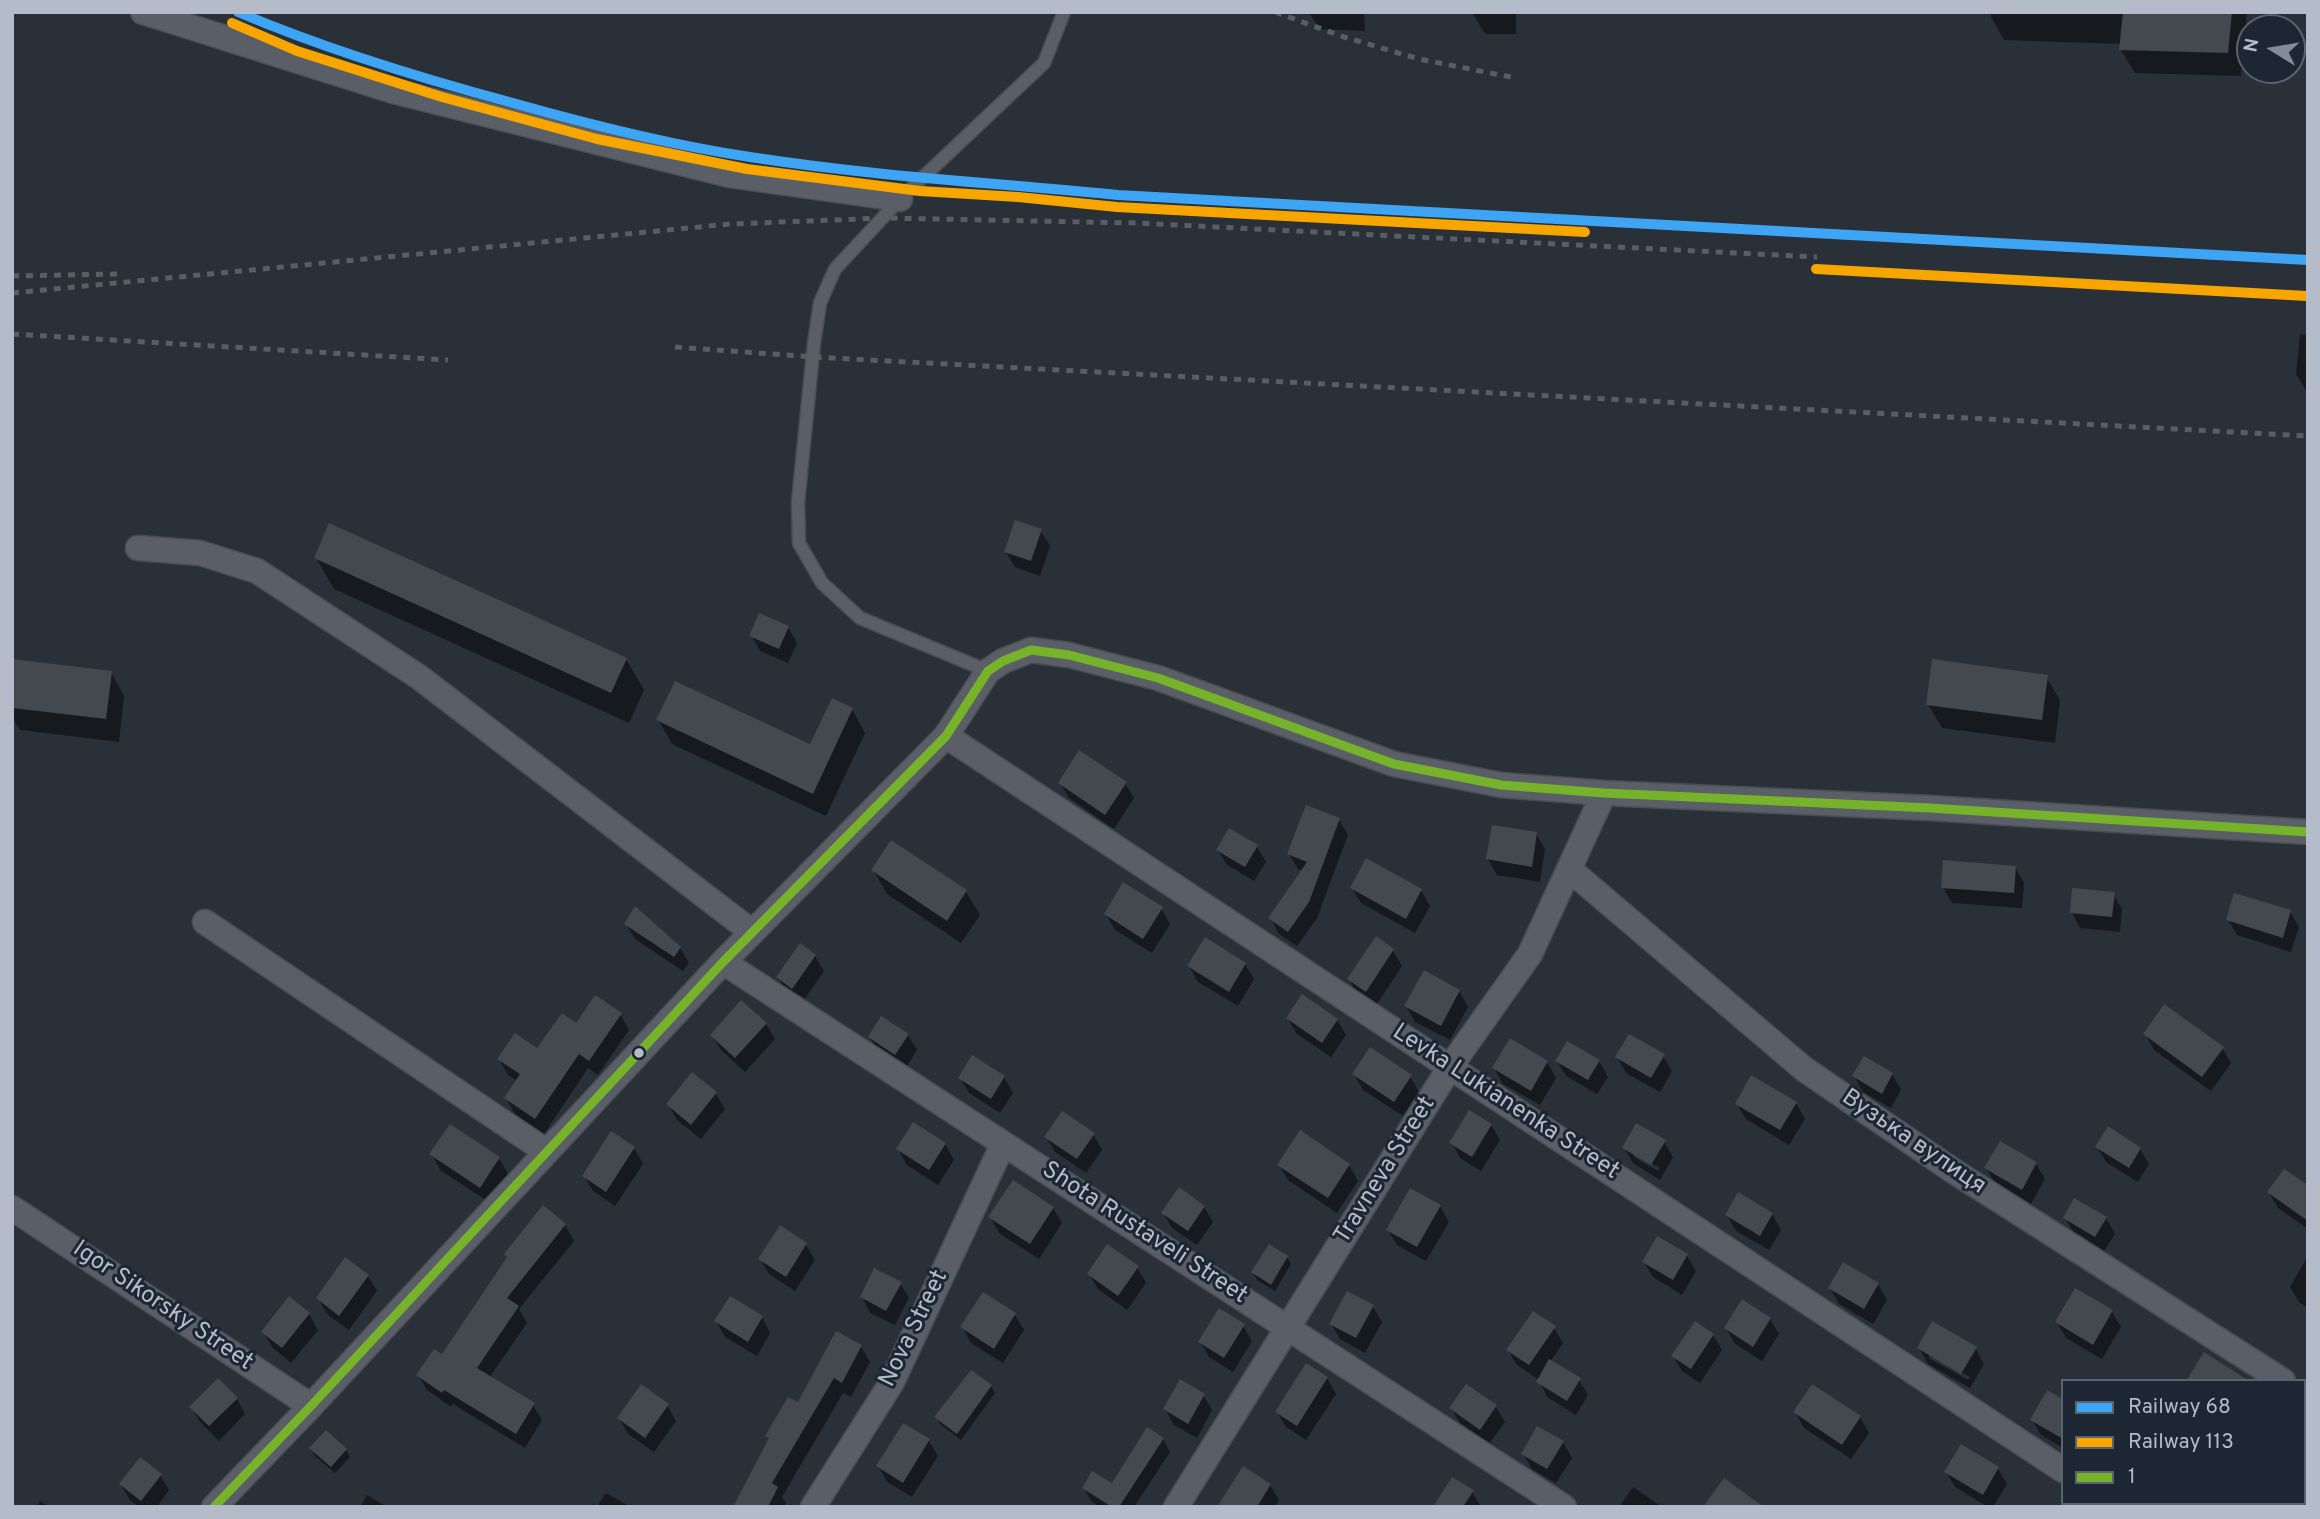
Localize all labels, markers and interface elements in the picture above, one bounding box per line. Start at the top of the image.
north arrow [2236,14,2306,84]
text: N [2239,36,2265,54]
street label: Levka Lukianenka Street [1386,1019,1624,1187]
unlabelled marker [632,1046,646,1060]
street label: Вузька вулиця [1835,1084,1991,1202]
street label: Travneva Street [1329,1092,1443,1250]
street label: Shota Rustaveli Street [1036,1157,1252,1311]
street label: Igor Sikorsky Street [66,1236,258,1378]
street label: Nova Street [874,1266,956,1392]
legend [2061,1379,2306,1505]
text: Railway 68 [2128,1394,2231,1421]
text: Railway 113 [2128,1429,2234,1456]
text: 1 [2128,1464,2136,1491]

